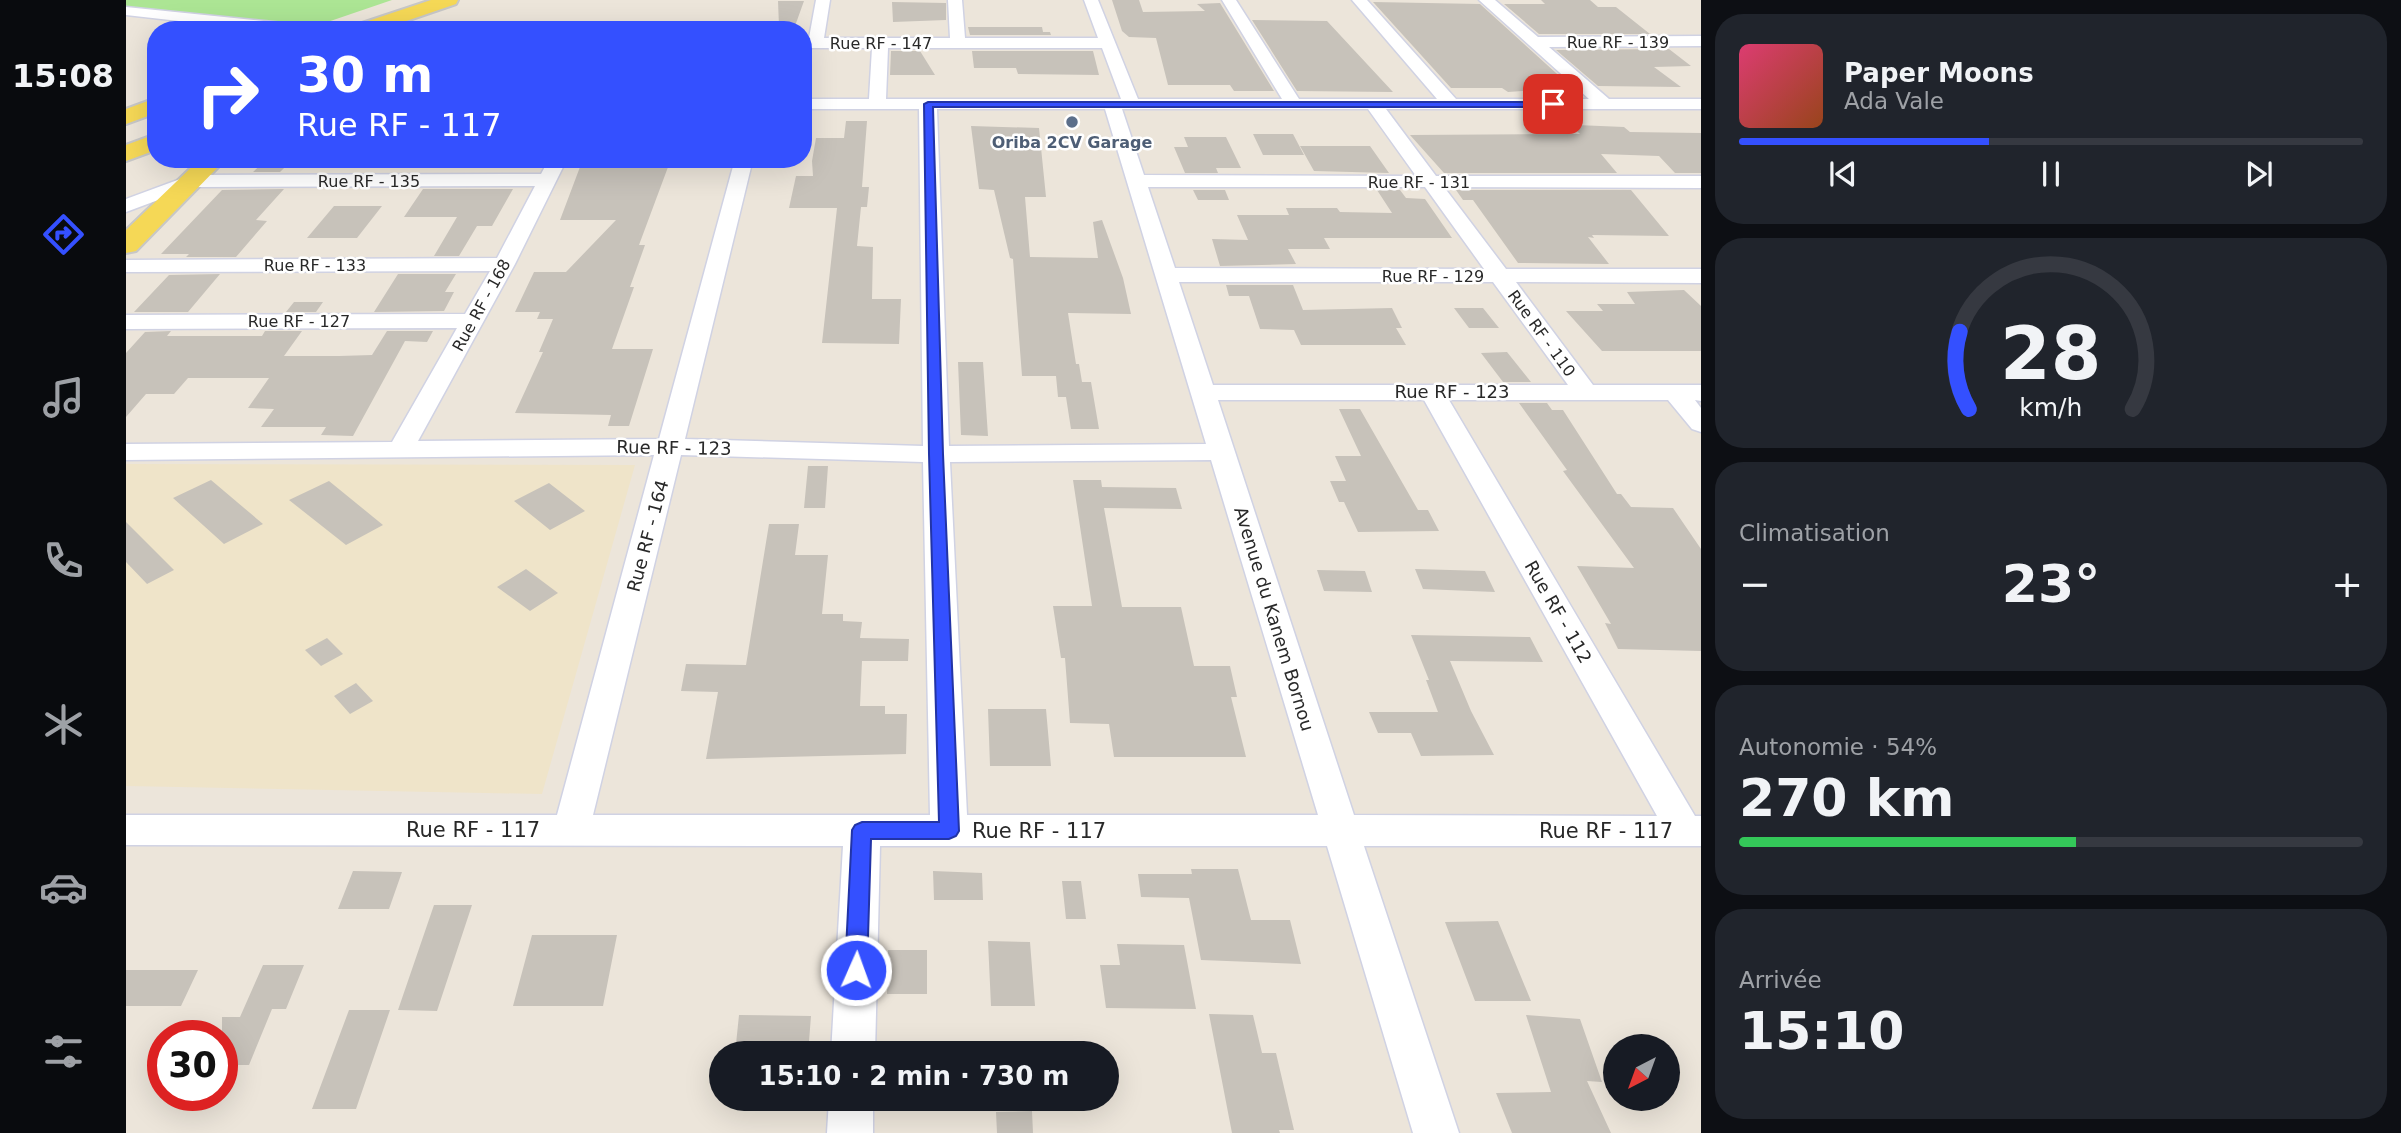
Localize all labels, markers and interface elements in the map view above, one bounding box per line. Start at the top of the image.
street label: Rue RF - 139 [1567,33,1669,52]
street label: Rue RF - 147 [830,34,932,53]
text: 30 m [297,47,433,104]
icon: right [182,49,273,140]
text: 15:08 [12,57,114,95]
text: Paper Moons [1844,58,2034,88]
pin [1523,74,1583,134]
icon: arrive [1534,85,1572,123]
text: Ada Vale [1844,88,1944,114]
text: Rue RF - 117 [297,106,502,144]
marker: Oriba 2CV Garage [1064,114,1080,130]
place label: Oriba 2CV Garage [992,133,1152,152]
icon: previous [1824,155,1862,193]
icon: pause [2032,155,2070,193]
icon: next [2240,155,2278,193]
street label: Rue RF - 135 [318,172,420,191]
street label: Rue RF - 131 [1368,173,1470,192]
icon: directions [39,210,88,259]
street label: Rue RF - 133 [264,256,366,275]
street label: Rue RF - 168 [448,256,515,355]
street label: Rue RF - 129 [1382,267,1484,286]
street label: Rue RF - 110 [1504,286,1579,380]
text: 28 [2000,311,2102,396]
street label: Rue RF - 127 [248,312,350,331]
icon: music [39,373,88,422]
street label: Rue RF - 123 [1394,381,1510,402]
text: km/h [2019,392,2083,421]
street label: Rue RF - 123 [616,436,732,459]
street label: Rue RF - 164 [622,478,673,594]
street label: Avenue du Kanem Bornou [1230,504,1319,734]
text: Climatisation [1739,520,1890,546]
icon: phone [39,536,88,585]
text: 23° [2002,554,2100,614]
street label: Rue RF - 112 [1521,557,1596,667]
text: − [1739,562,1771,606]
text: + [2331,562,2363,606]
icon: climate [39,700,88,749]
text: Autonomie · 54% [1739,734,1937,760]
text: 270 km [1739,768,1954,828]
street label: Rue RF - 117 [406,818,540,842]
street label: Rue RF - 117 [972,819,1106,843]
street label: Rue RF - 117 [1539,819,1673,843]
icon: car [39,863,88,912]
position arrow [819,933,893,1007]
text: Arrivée [1739,967,1822,993]
text: 15:10 [1739,1001,1905,1061]
speed limit sign: 30 [147,1020,238,1111]
icon: filters [39,1027,88,1076]
north arrow [1603,1034,1680,1111]
map controls [1603,1034,1680,1111]
text: 15:10 · 2 min · 730 m [759,1061,1069,1091]

